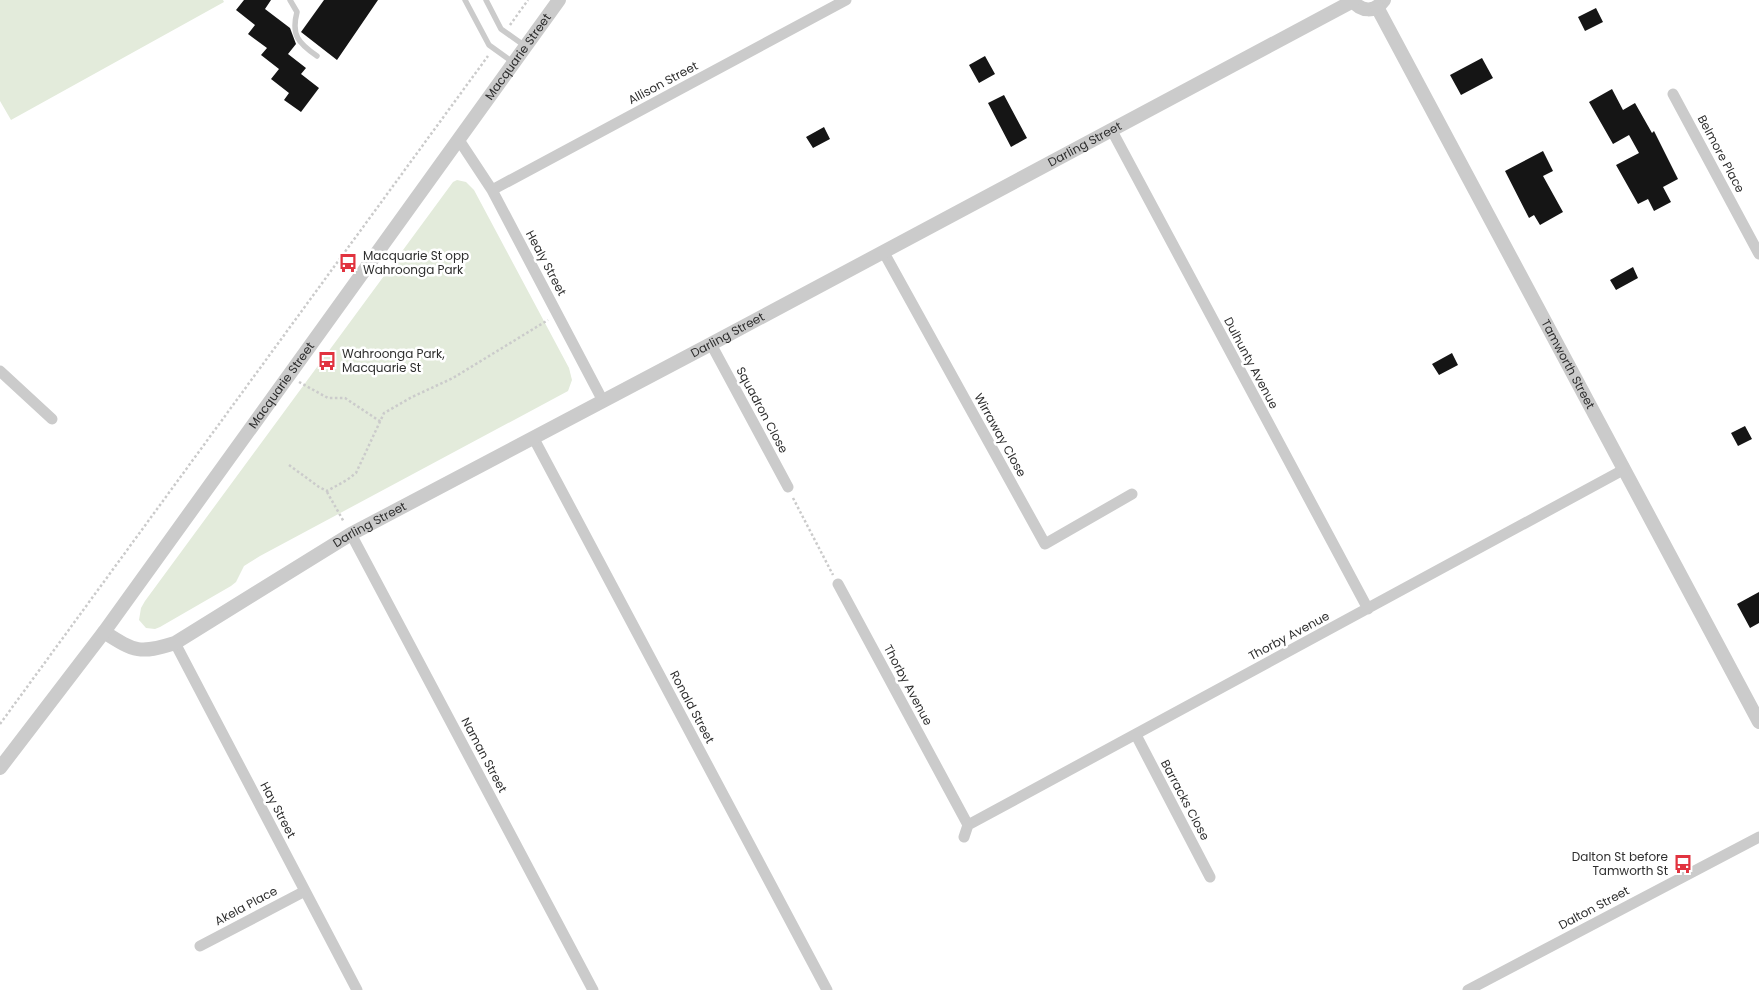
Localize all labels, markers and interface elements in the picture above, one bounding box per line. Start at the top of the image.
street label: Macquarie Street [481,10,555,103]
street label: Allison Street [625,57,701,108]
street label: Belmore Place [1694,112,1749,196]
street label: Darling Street [1045,117,1124,170]
street label: Healy Street [522,227,571,299]
place label: Macquarie St opp Wahroonga Park [363,247,469,278]
bus stop icon: Macquarie St opp Wahroonga Park [337,252,359,274]
street label: Darling Street [688,308,767,361]
street label: Dulhunty Avenue [1220,314,1283,412]
street label: Tamworth Street [1537,316,1599,412]
street label: Macquarie Street [244,338,318,432]
place label: Wahroonga Park, Macquarie St [342,345,445,376]
bus stop icon: Wahroonga Park, Macquarie St [316,350,338,372]
street label: Squadron Close [732,364,792,456]
street label: Wirraway Close [970,390,1030,480]
street label: Darling Street [329,497,409,551]
street label: Thorby Avenue [1245,607,1332,664]
street label: Thorby Avenue [880,641,937,728]
street label: Ronald Street [666,667,719,746]
street label: Naman Street [457,714,511,795]
street label: Barracks Close [1157,756,1214,843]
street label: Hay Street [256,779,300,841]
place label: Dalton St before Tamworth St [1572,848,1668,879]
bus stop icon: Dalton St before Tamworth St [1672,853,1694,875]
street label: Akela Place [211,882,280,929]
street label: Dalton Street [1556,882,1632,933]

